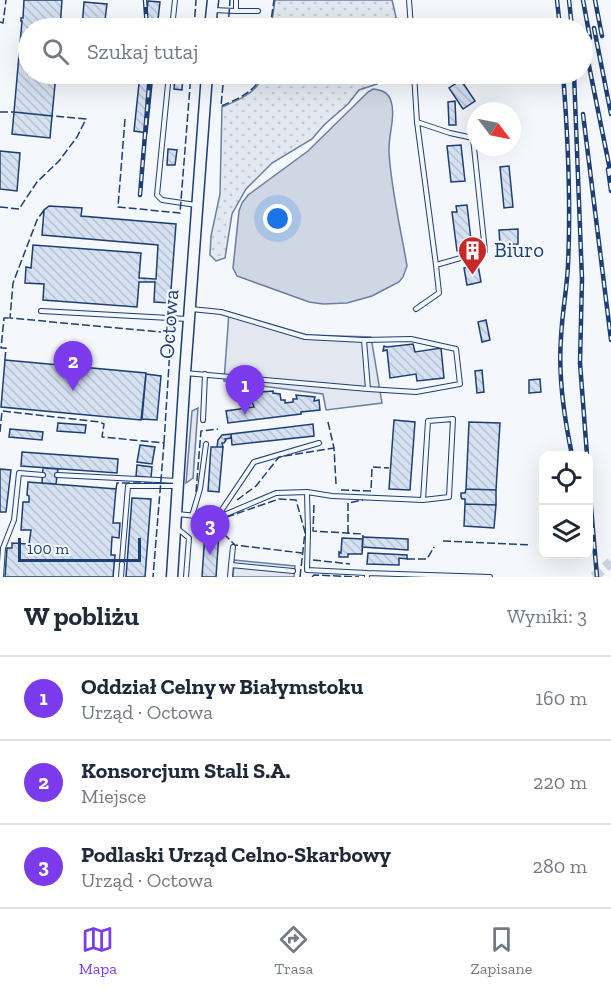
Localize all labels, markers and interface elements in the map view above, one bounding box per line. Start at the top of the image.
search box [18,18,593,84]
icon: search [39,35,72,68]
text: Szukaj tutaj [87,38,199,65]
north arrow [467,102,521,156]
your location [263,204,292,233]
building icon: Biuro [457,234,489,276]
place label: Biuro [494,237,544,262]
street label: Octowa [154,288,183,360]
pin: 2 [54,342,92,391]
pin: 1 [226,366,264,415]
map controls [539,451,593,559]
button: locate [539,451,593,505]
button: layers [539,505,593,559]
pin: 3 [190,506,230,555]
scale bar [18,535,141,562]
text: 100 m [27,539,69,558]
text: W pobliżu [24,600,139,632]
text: Wyniki: 3 [507,604,587,628]
text: Oddział Celny w Białymstoku [81,673,363,700]
text: 1 [39,686,48,710]
text: 160 m [535,686,587,710]
text: Urząd · Octowa [81,700,213,724]
text: Konsorcjum Stali S.A. [81,757,290,784]
text: 2 [38,770,49,794]
text: 220 m [533,770,587,794]
text: Miejsce [81,784,146,808]
text: Podlaski Urząd Celno-Skarbowy [81,841,391,868]
text: 3 [38,854,49,878]
text: 280 m [533,854,587,878]
text: Urząd · Octowa [81,868,213,892]
tab: Mapa [79,923,117,978]
tab: Trasa [274,923,313,978]
tab: Zapisane [471,923,532,978]

